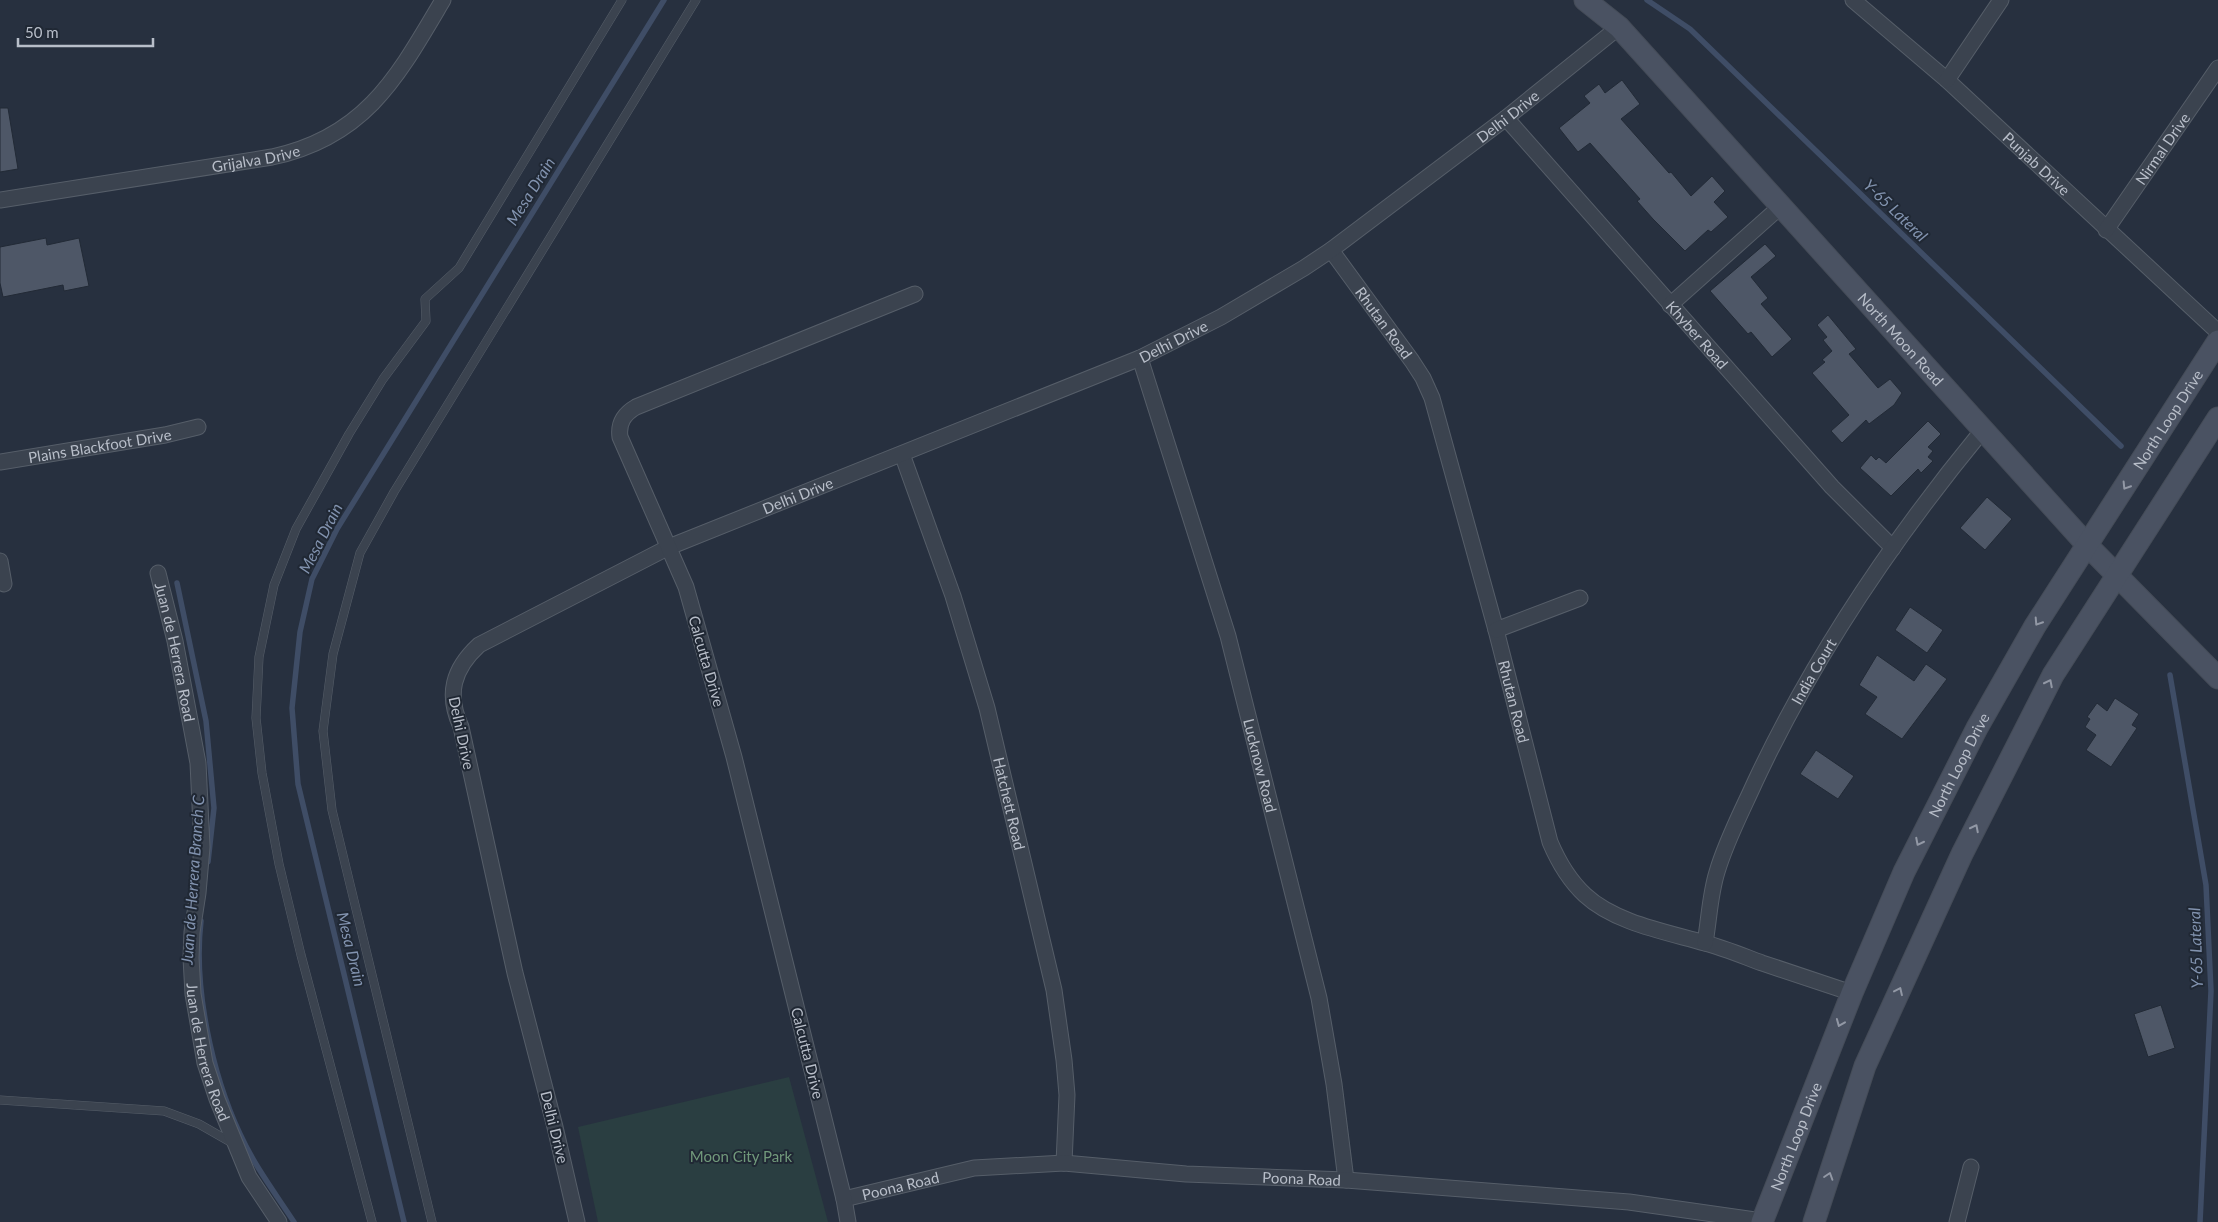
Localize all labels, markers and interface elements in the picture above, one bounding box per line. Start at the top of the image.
scale bar [18,15,152,47]
text: 50 m [25,23,59,41]
street label: Delhi Drive [1473,86,1542,146]
street label: Nirmal Drive [2131,109,2193,188]
street label: Punjab Drive [2000,128,2074,199]
street label: Grijalva Drive [210,141,302,175]
water label: Mesa Drain [502,154,558,228]
water label: Y-65 Lateral [1860,175,1932,245]
street label: Rhutan Road [1352,283,1416,362]
street label: North Moon Road [1854,289,1948,389]
street label: Khyber Road [1663,297,1732,372]
street label: Delhi Drive [1136,316,1210,366]
street label: North Loop Drive [2129,366,2206,473]
street label: Plains Blackfoot Drive [27,425,173,466]
street label: Delhi Drive [760,473,836,518]
one-way arrow [2123,480,2133,489]
water label: Mesa Drain [294,500,346,576]
street label: Juan de Herrera Road [152,580,199,723]
street label: Calcutta Drive [685,613,729,709]
one-way arrow [2035,616,2044,625]
street label: India Court [1787,635,1840,708]
street label: Rhutan Road [1495,658,1533,745]
one-way arrow [2043,680,2053,689]
street label: Delhi Drive [445,695,479,771]
street label: North Loop Drive [1924,709,1993,820]
street label: Lucknow Road [1240,717,1281,814]
street label: Hatchett Road [990,755,1029,852]
water label: Juan de Herrera Branch C [177,794,207,966]
one-way arrow [1969,825,1979,834]
one-way arrow [1915,836,1925,845]
water label: Y-65 Lateral [2184,907,2206,989]
water label: Mesa Drain [334,910,370,988]
street label: Juan de Herrera Road [183,982,234,1124]
one-way arrow [1892,987,1903,996]
street label: Calcutta Drive [788,1005,828,1101]
one-way arrow [1836,1018,1847,1027]
street label: North Loop Drive [1766,1079,1825,1193]
street label: Delhi Drive [537,1089,573,1165]
park label: Moon City Park [690,1147,793,1165]
street label: Poona Road [860,1168,941,1203]
street label: Poona Road [1262,1168,1341,1189]
one-way arrow [1823,1172,1833,1180]

